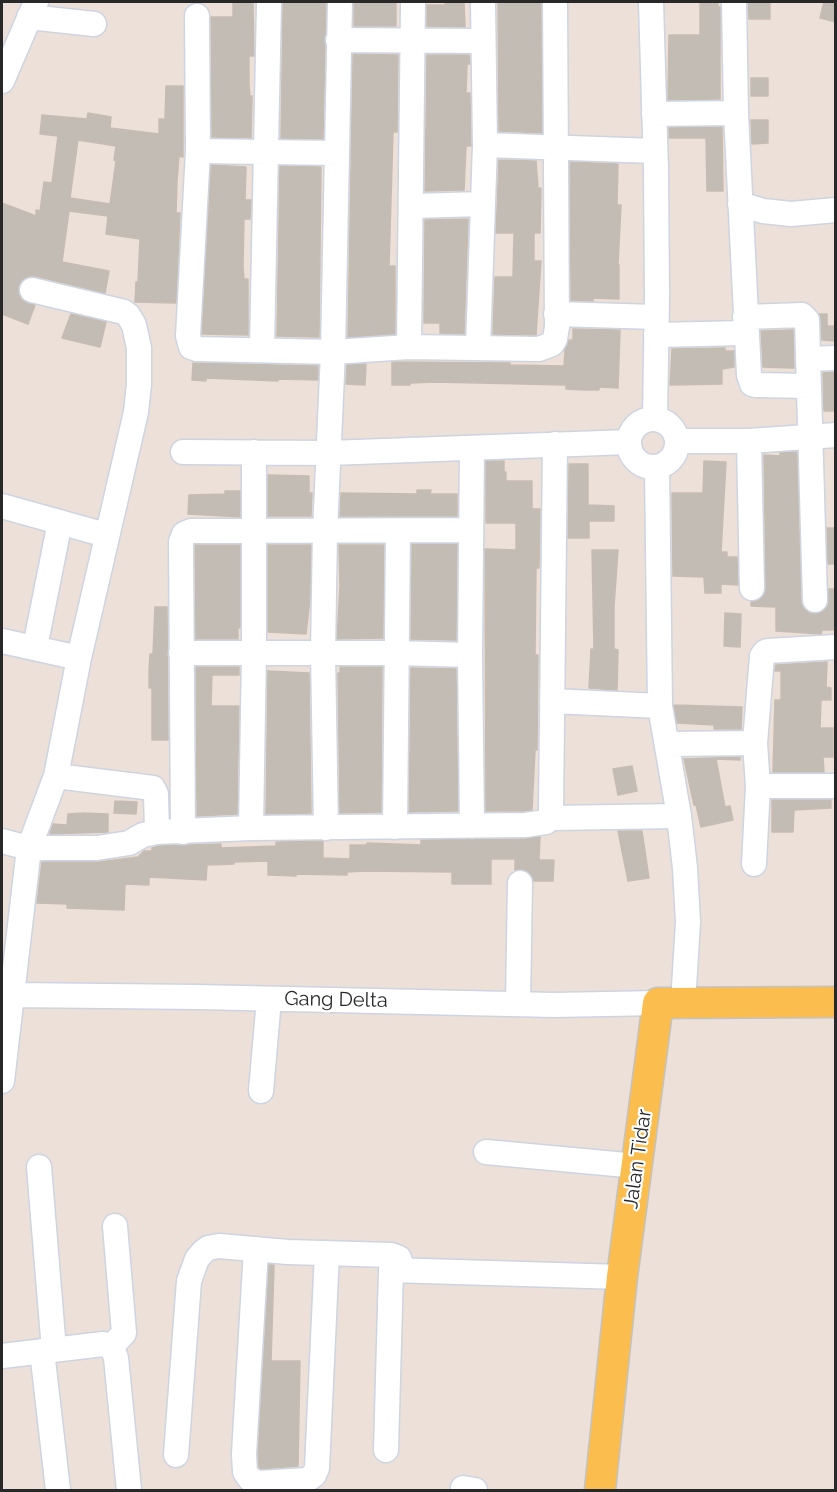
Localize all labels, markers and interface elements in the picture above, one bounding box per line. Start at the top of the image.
street label: Gang Delta [284,987,388,1013]
street label: Jalan Tidar [619,1108,657,1210]

